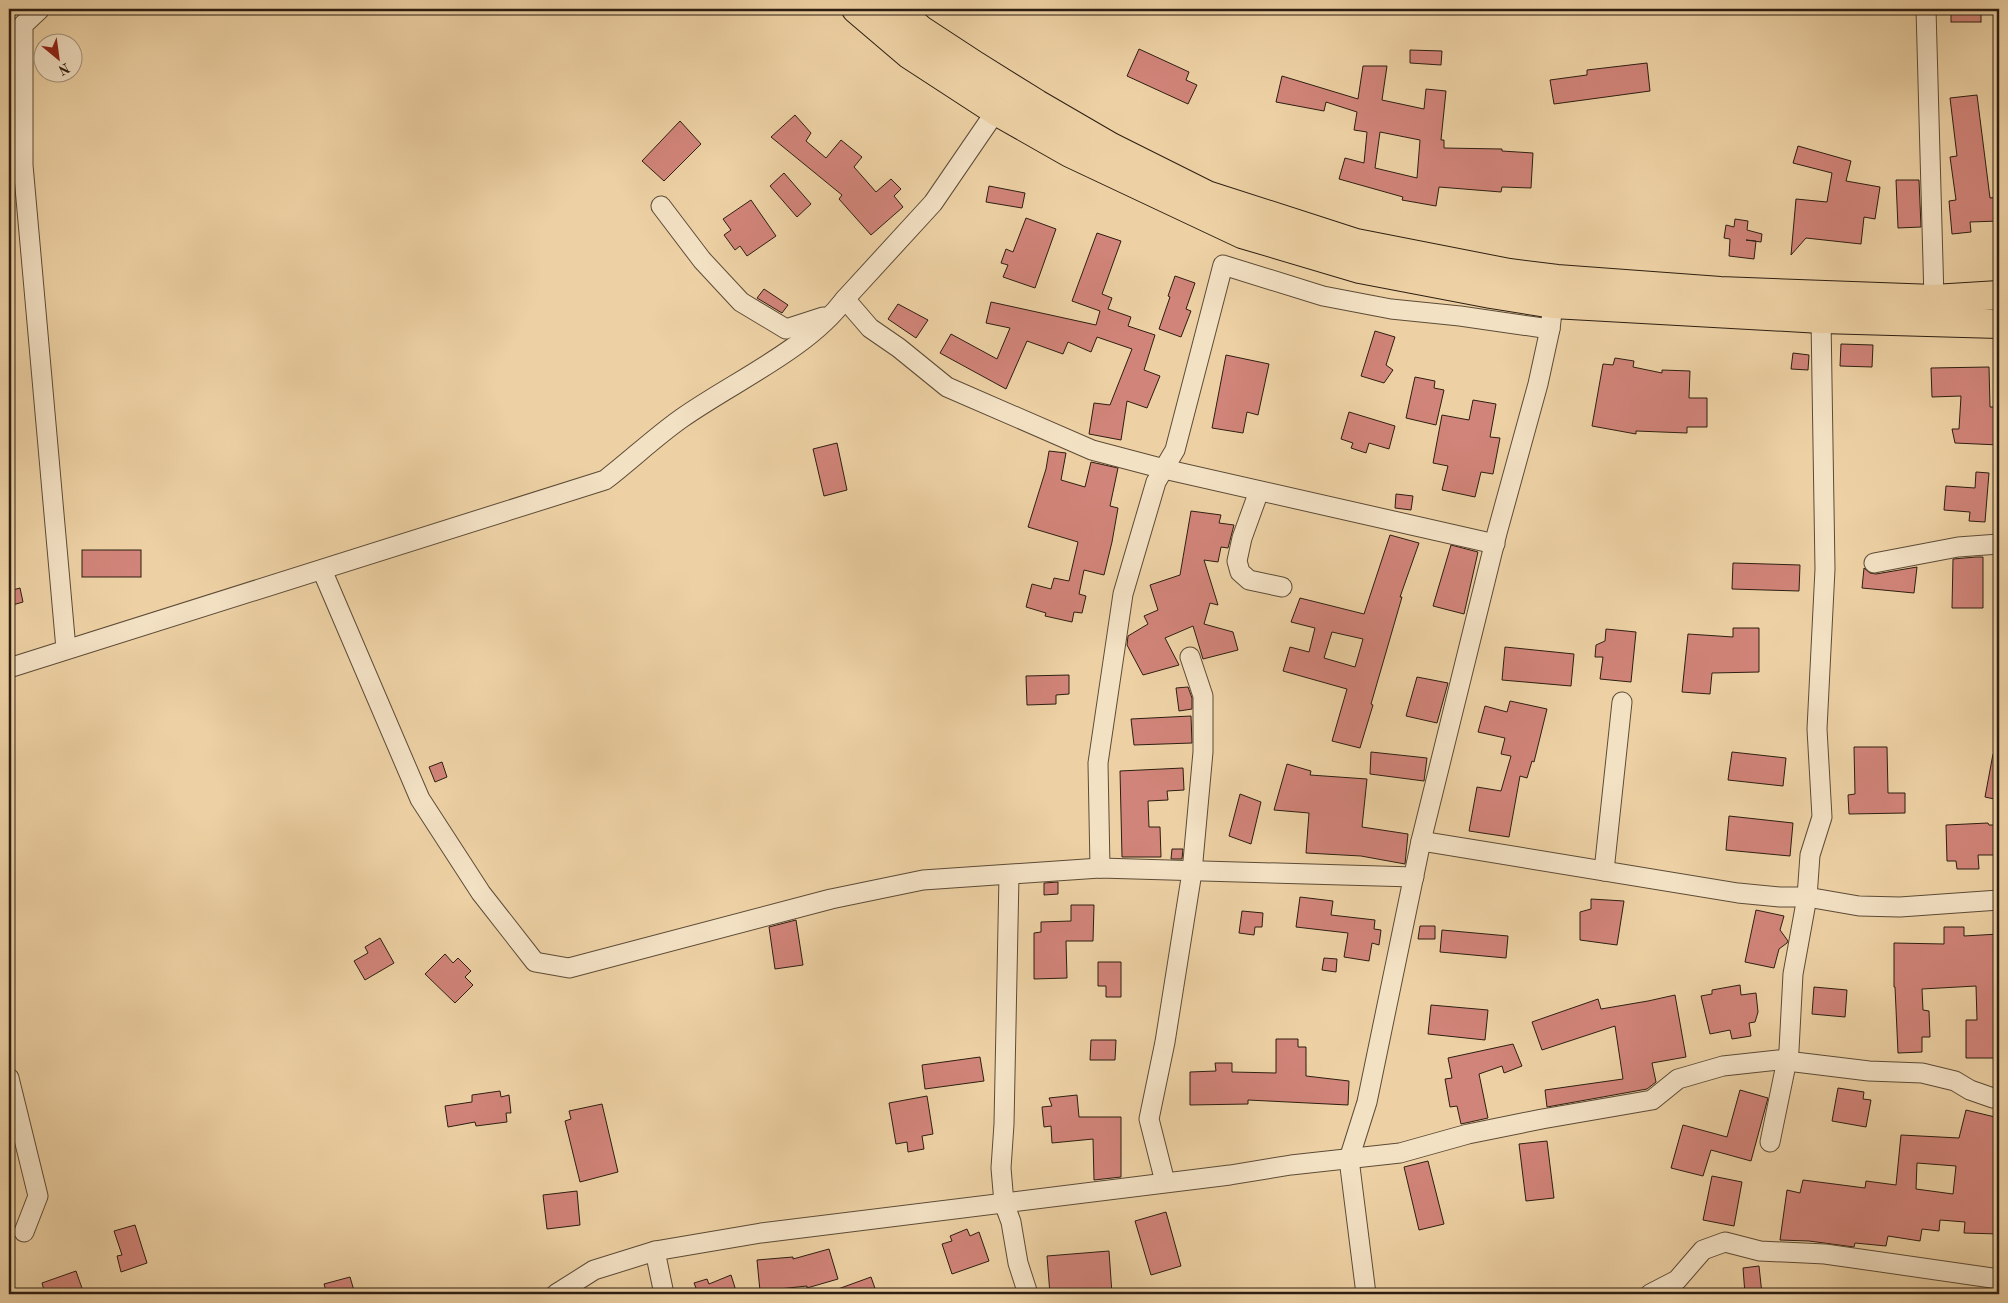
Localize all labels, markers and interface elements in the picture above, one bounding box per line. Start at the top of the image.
north arrow [32,32,82,82]
text: N [55,60,72,77]

